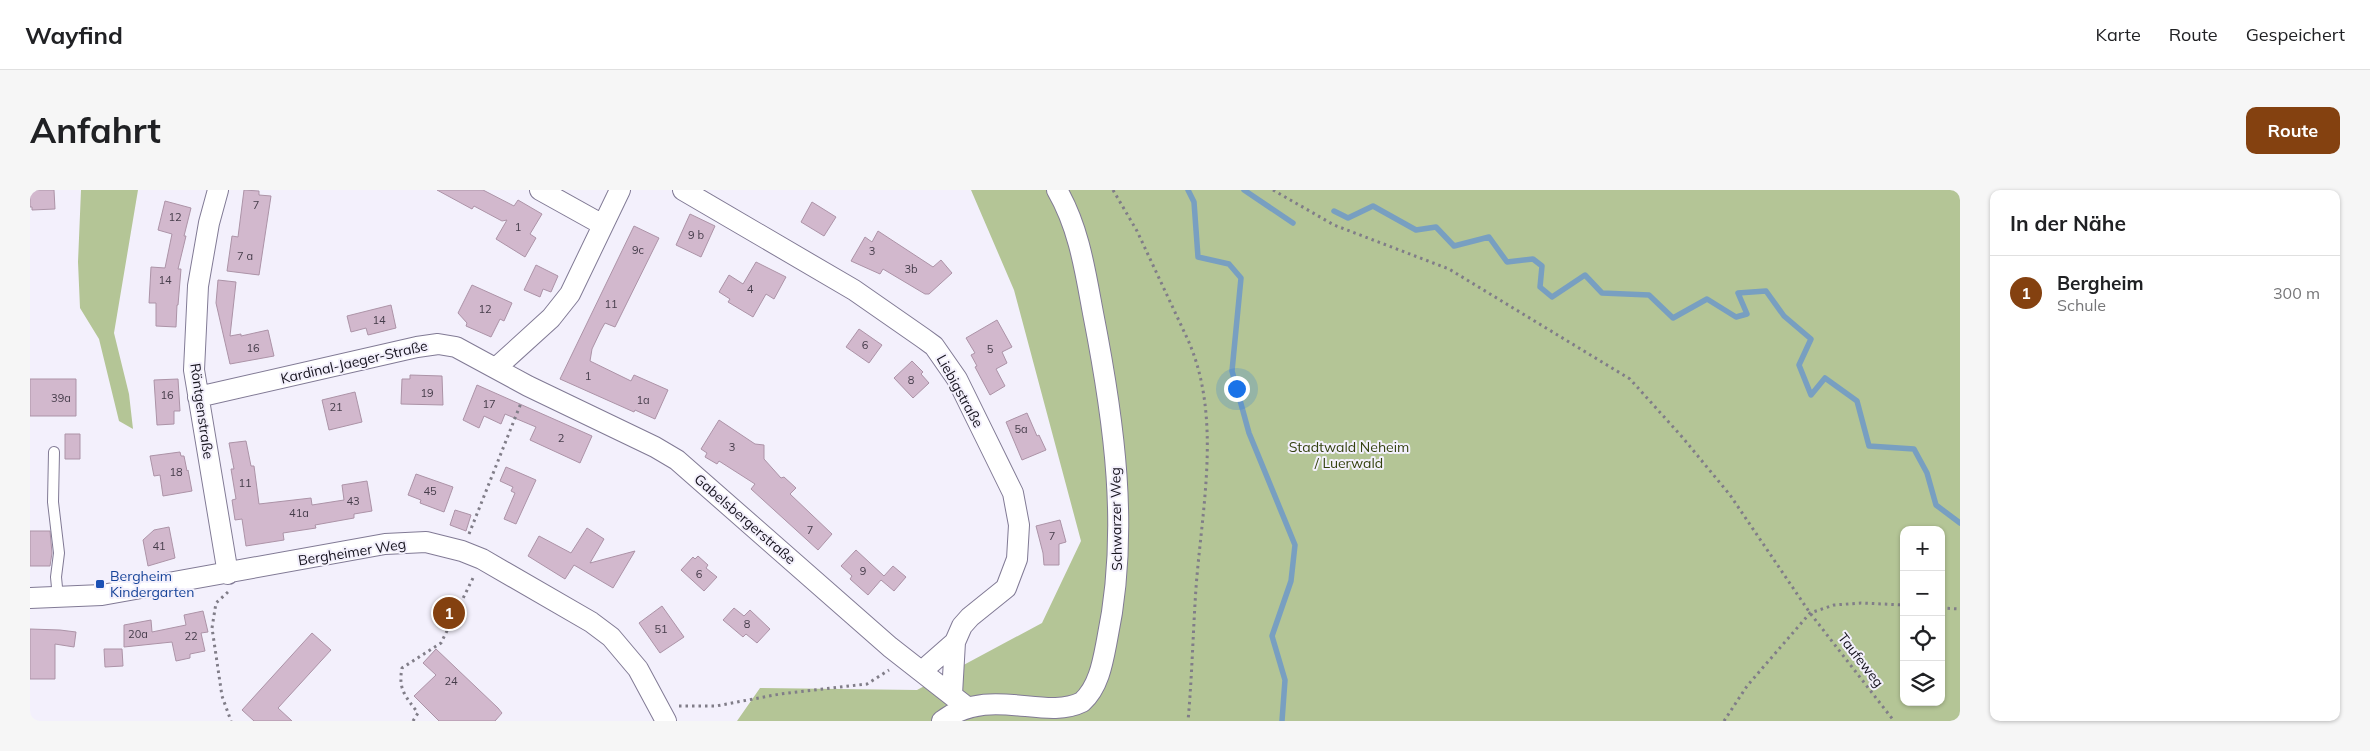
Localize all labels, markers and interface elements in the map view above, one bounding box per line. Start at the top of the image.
text: Wayfind [25,20,123,50]
text: Karte [2096,23,2141,46]
text: Route [2169,23,2218,46]
text: Gespeichert [2246,23,2345,46]
button: Route [2246,107,2340,154]
text: Anfahrt [30,108,161,152]
house number: 7 [253,198,259,212]
house number: 12 [168,210,182,224]
text: In der Nähe [2010,210,2126,236]
house number: 1 [515,220,521,234]
house number: 9 b [688,228,704,242]
house number: 9c [632,243,645,257]
house number: 3 [869,244,875,258]
house number: 7 a [237,249,253,263]
house number: 3b [904,262,918,276]
text: Bergheim [2057,271,2144,295]
house number: 14 [158,273,172,287]
house number: 4 [747,282,754,296]
text: 1 [2021,283,2031,303]
text: 300 m [2273,283,2320,303]
text: Schule [2057,295,2106,315]
house number: 11 [604,297,618,311]
house number: 12 [478,302,492,316]
house number: 14 [372,313,386,327]
street label: Kardinal-Jaeger-Straße [279,336,429,388]
house number: 6 [862,338,869,352]
house number: 16 [246,341,260,355]
house number: 5 [987,342,994,356]
street label: Liebigstraße [933,351,987,431]
street label: Röntgenstraße [186,362,218,460]
house number: 1 [585,369,591,383]
house number: 8 [908,373,915,387]
your location [1224,376,1250,402]
house number: 19 [420,386,434,400]
house number: 16 [160,388,174,402]
house number: 39a [51,391,71,405]
house number: 1a [636,393,650,407]
house number: 17 [482,397,496,411]
house number: 21 [329,400,343,414]
house number: 5a [1014,422,1028,436]
house number: 2 [558,431,565,445]
park label: Stadtwald Neheim / Luerwald [1289,438,1409,472]
house number: 3 [729,440,735,454]
house number: 18 [169,465,183,479]
street label: Schwarzer Weg [1106,467,1126,571]
street label: Gabelsbergerstraße [691,470,799,568]
house number: 11 [238,476,252,490]
house number: 45 [423,484,437,498]
house number: 43 [346,494,360,508]
house number: 41a [289,506,309,520]
house number: 7 [807,523,813,537]
map controls [1900,526,1945,706]
button: + [1900,526,1945,571]
house number: 7 [1049,529,1055,543]
street label: Bergheimer Weg [297,535,407,569]
house number: 41 [152,539,166,553]
house number: 9 [860,564,866,578]
place label: Bergheim Kindergarten [110,567,194,601]
house number: 6 [696,567,703,581]
button: − [1900,571,1945,616]
marker: Bergheim Kindergarten [94,578,106,590]
pin: 1 [433,594,465,632]
button: locate [1900,616,1945,661]
house number: 8 [744,617,751,631]
house number: 51 [654,622,668,636]
house number: 20a [128,627,148,641]
house number: 22 [184,629,198,643]
street label: Taufeweg [1834,629,1888,691]
button: layers [1900,661,1945,706]
house number: 24 [444,674,458,688]

